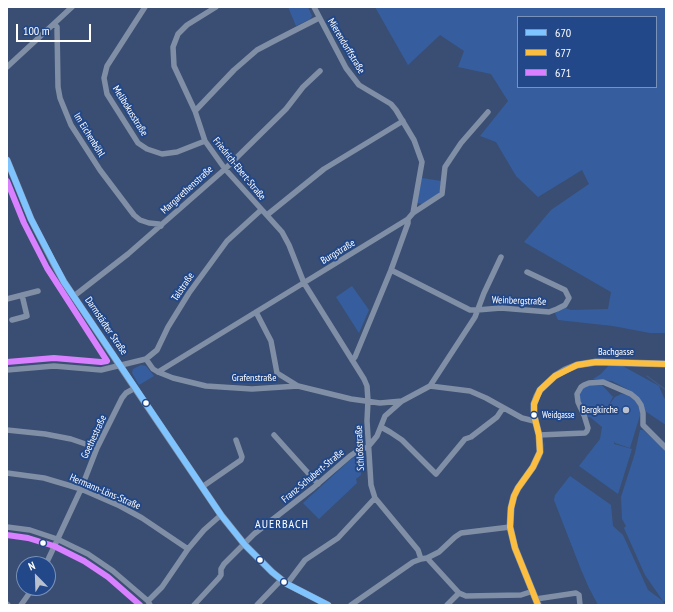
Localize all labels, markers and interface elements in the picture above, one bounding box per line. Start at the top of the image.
scale bar [18,16,93,42]
street label: Mierendorffstraße [325,16,367,76]
legend [517,16,657,88]
text: 100 m [23,23,50,38]
text: 670 [555,25,571,40]
text: 677 [555,45,571,60]
text: 671 [555,65,571,80]
street label: Melibokusstraße [110,84,150,138]
street label: Im Eichenböhl [71,111,107,159]
street label: Friedrich-Ebert-Straße [210,135,268,203]
street label: Margarethenstraße [159,164,215,216]
street label: Burgstraße [319,237,357,267]
street label: Talstraße [169,270,197,304]
street label: Weinbergstraße [492,294,546,308]
street label: Darmstädter Straße [82,295,130,357]
street label: Bachgasse [598,346,634,358]
street label: Grafenstraße [232,372,276,384]
unlabelled marker [141,398,151,408]
place label: Bergkirche [581,404,618,416]
marker: Bergkirche [621,405,631,415]
marker: Weidgasse [529,410,539,420]
place label: Weidgasse [542,410,575,420]
street label: Goethestraße [79,413,109,461]
street label: Schloßstraße [353,425,367,471]
street label: Franz-Schubert-Straße [279,446,347,506]
street label: Hermann-Löns-Straße [68,472,142,512]
district label: AUERBACH [255,518,309,532]
unlabelled marker [38,538,48,548]
unlabelled marker [255,555,265,565]
north arrow [16,556,56,596]
text: N [26,558,37,573]
unlabelled marker [279,577,289,587]

